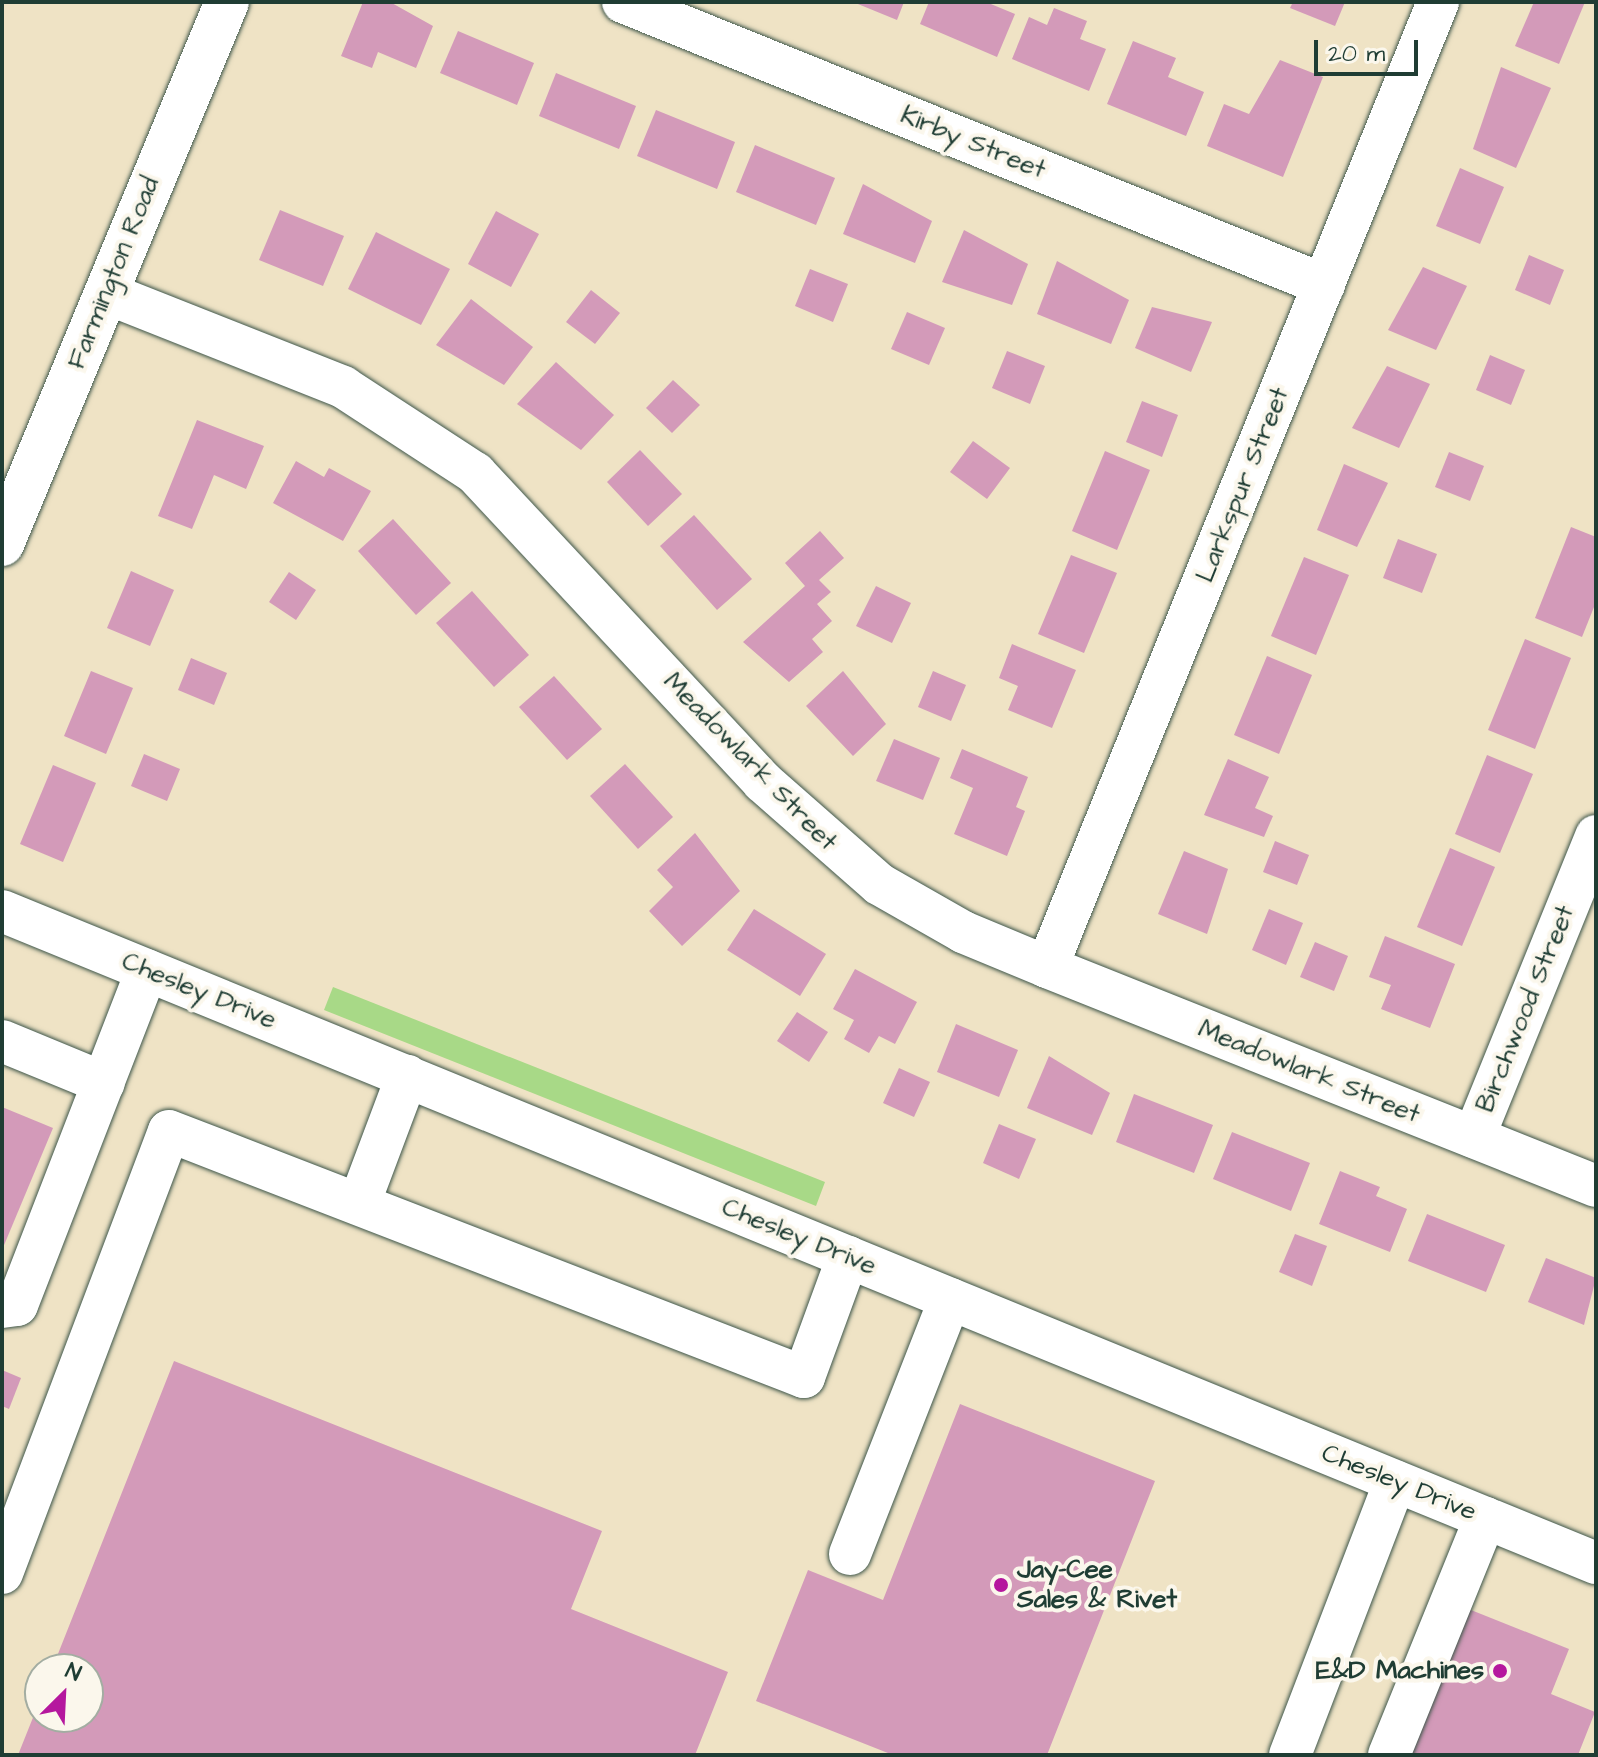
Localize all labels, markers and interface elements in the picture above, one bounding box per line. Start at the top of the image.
scale bar [1318,24,1422,74]
text: 20 m [1328,37,1385,71]
street label: Kirby Street [896,100,1050,186]
street label: Farmington Road [61,172,167,374]
street label: Larkspur Street [1190,383,1296,587]
street label: Meadowlark Street [657,666,843,858]
street label: Birchwood Street [1470,901,1582,1117]
street label: Chesley Drive [117,946,281,1036]
street label: Meadowlark Street [1194,1013,1424,1131]
street label: Chesley Drive [717,1192,881,1282]
street label: Chesley Drive [1317,1438,1481,1528]
place label: Jay-Cee Sales & Rivet [1017,1554,1177,1616]
marker: Jay-Cee Sales & Rivet [992,1576,1010,1594]
north arrow [24,1653,104,1733]
text: N [61,1655,86,1689]
place label: E&D Machines [1316,1655,1484,1687]
marker: E&D Machines [1491,1662,1509,1680]

